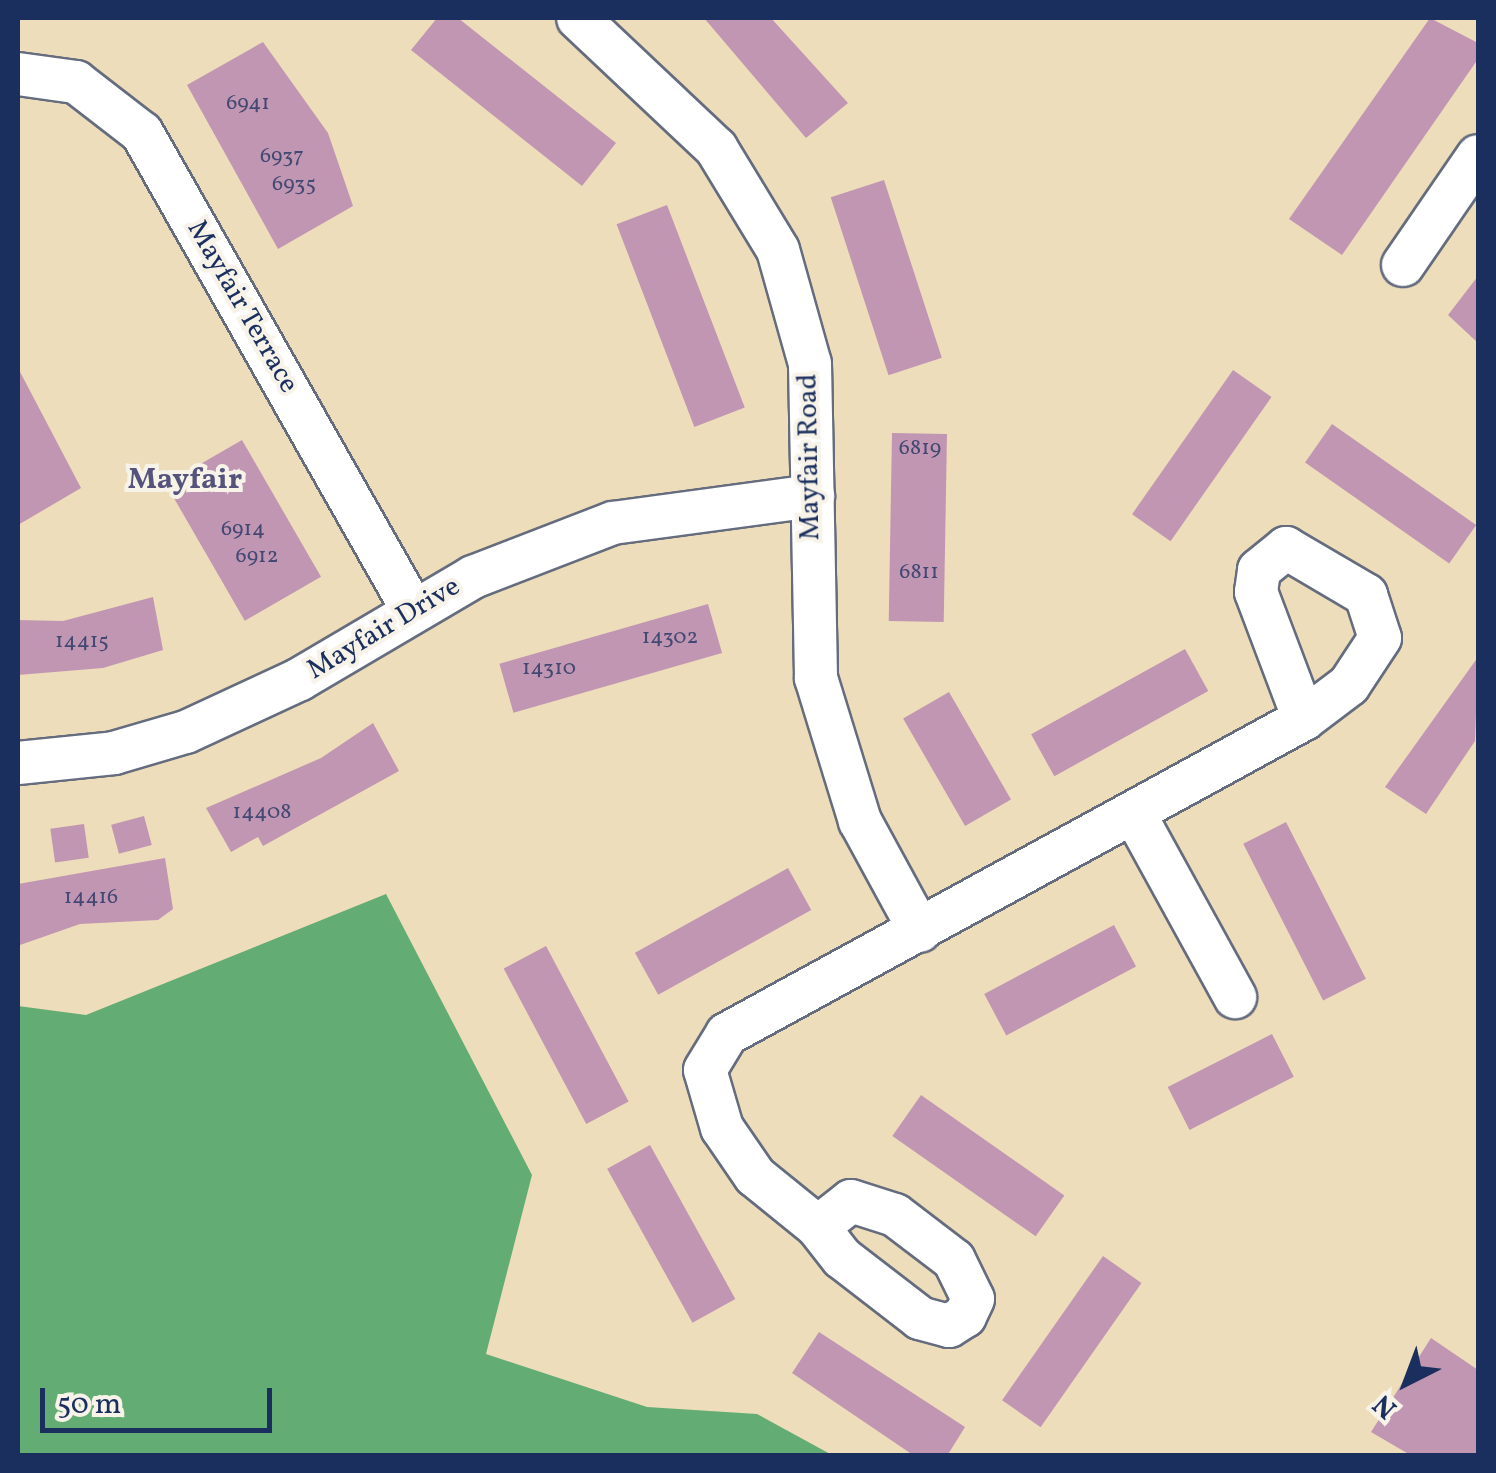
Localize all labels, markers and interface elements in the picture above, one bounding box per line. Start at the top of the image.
house number: 6941 [226,91,270,117]
house number: 6937 [260,144,304,170]
house number: 6935 [272,172,316,198]
street label: Mayfair Terrace [179,214,305,400]
street label: Mayfair Road [792,373,828,541]
house number: 6819 [899,436,941,462]
district label: Mayfair [128,462,242,498]
house number: 6914 [221,517,265,543]
house number: 6912 [236,544,278,570]
house number: 6811 [899,560,939,586]
street label: Mayfair Drive [302,570,466,688]
house number: 14302 [642,625,698,651]
house number: 14415 [55,629,109,655]
house number: 14310 [522,656,576,682]
house number: 14408 [233,800,291,826]
house number: 14416 [64,885,118,911]
north arrow [1356,1333,1456,1433]
scale bar [45,1368,278,1430]
text: 50 m [57,1384,121,1426]
text: N [1365,1384,1406,1427]

